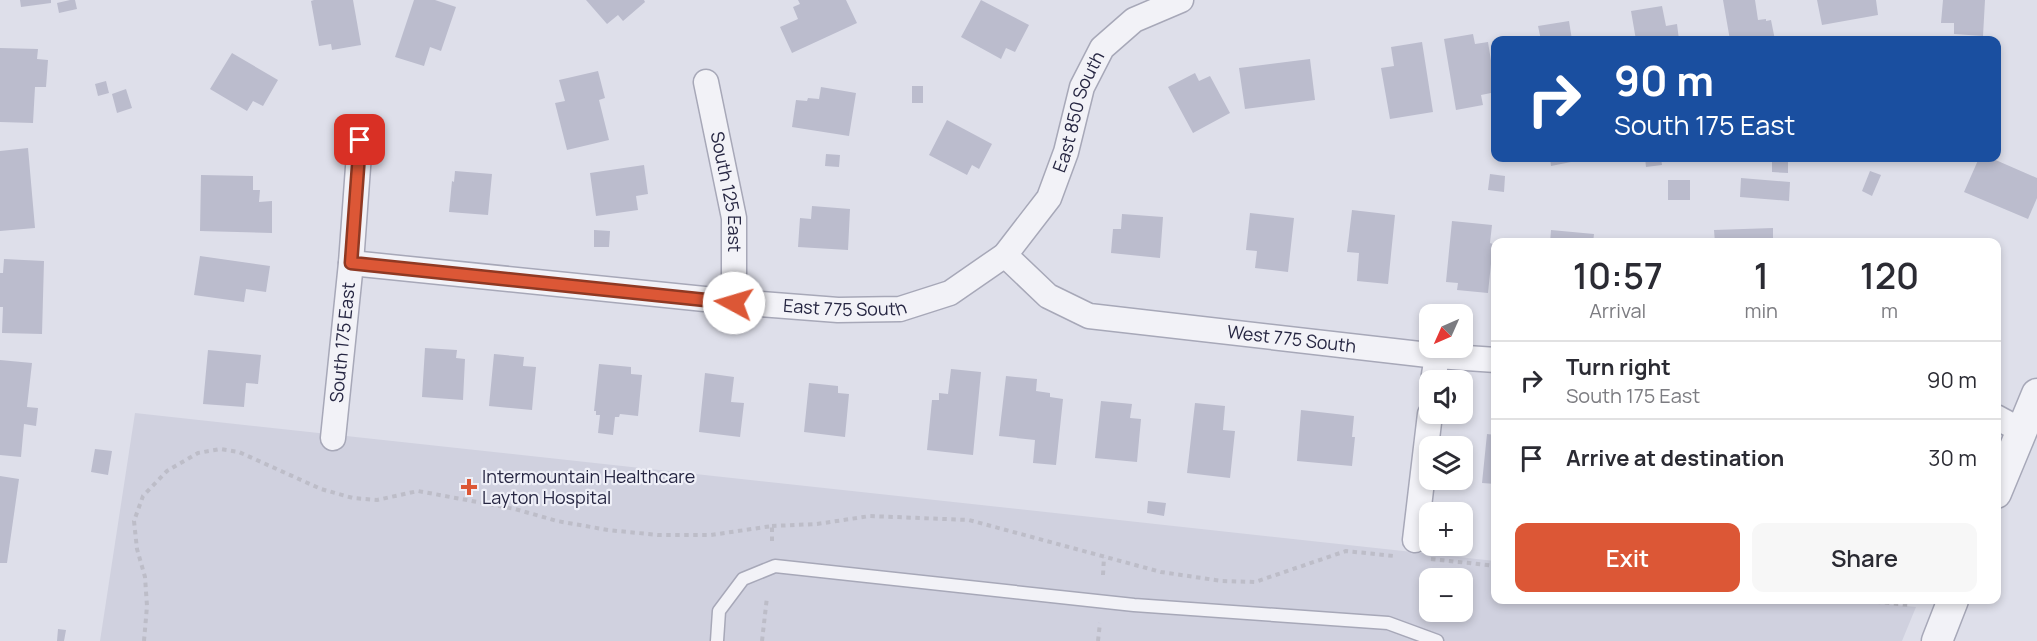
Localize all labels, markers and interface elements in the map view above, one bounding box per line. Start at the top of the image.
street label: East 850 South [1047,47,1109,175]
text: 90 m [1614,51,1714,109]
icon: right [1515,60,1593,138]
text: South 175 East [1614,106,1795,143]
pin [334,114,385,165]
icon: arrive [343,123,376,156]
street label: South 125 East [705,129,747,252]
text: 10:57 [1573,251,1663,300]
text: 1 [1754,251,1769,300]
text: 120 [1860,251,1919,300]
position arrow [702,271,766,335]
street label: South 175 East [324,281,360,404]
street label: East 775 South [782,293,910,321]
text: Arrival [1589,297,1646,324]
text: min [1744,297,1778,324]
text: m [1881,297,1898,324]
north arrow [1419,304,1473,358]
map controls [1419,304,1473,622]
street label: West 775 South [1226,319,1357,358]
text: Turn right [1566,352,1671,382]
icon: right [1515,364,1548,397]
text: 90 m [1927,365,1977,395]
button: sound [1419,370,1473,424]
text: South 175 East [1566,382,1700,409]
button: layers [1419,436,1473,490]
icon: arrive [1515,442,1548,475]
text: Arrive at destination [1566,443,1784,473]
text: 30 m [1928,443,1977,473]
place label: Intermountain Healthcare Layton Hospital [482,464,695,509]
marker: Intermountain Healthcare Layton Hospital [460,478,478,496]
button: + [1419,502,1473,556]
button: Exit [1515,523,1740,592]
button: Share [1752,523,1977,592]
button: − [1419,568,1473,622]

